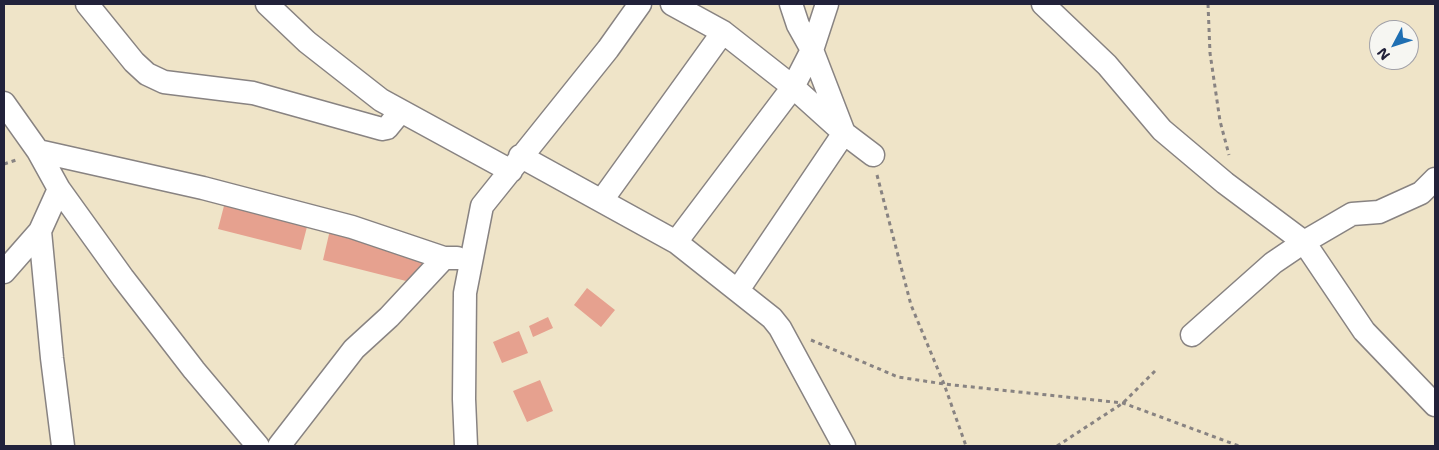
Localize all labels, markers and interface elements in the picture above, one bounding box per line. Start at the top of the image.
north arrow [1369,20,1419,70]
text: N [1373,44,1394,64]

